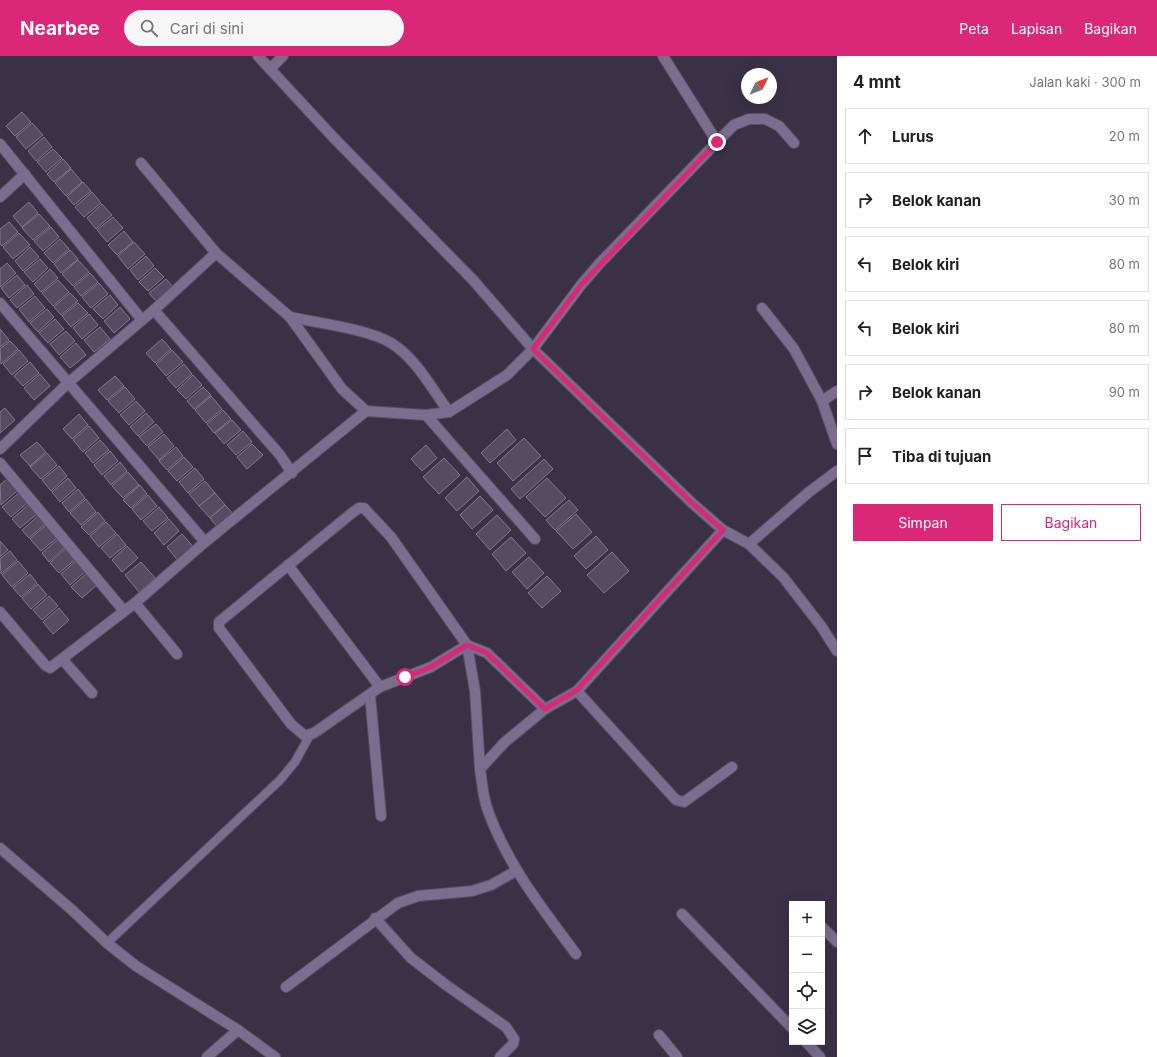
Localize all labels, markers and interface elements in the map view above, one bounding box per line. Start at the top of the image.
search box [124,10,404,46]
text: Nearbee [20,17,100,40]
icon: search [138,17,160,39]
text: Cari di sini [170,19,244,38]
text: Peta [959,20,989,37]
text: Lapisan [1011,20,1062,37]
text: Bagikan [1084,20,1137,37]
north arrow [741,68,777,104]
text: 4 mnt [853,72,901,92]
text: Jalan kaki · 300 m [1029,74,1141,90]
icon: ahead [854,125,876,147]
text: Lurus [892,127,934,146]
text: 20 m [1109,128,1140,144]
route end [708,133,726,151]
icon: right [854,189,876,211]
text: Belok kanan [892,191,981,210]
text: 30 m [1109,192,1140,208]
icon: left [854,253,876,275]
text: Belok kiri [892,255,959,274]
text: 80 m [1109,256,1140,272]
icon: left [854,317,876,339]
text: Belok kiri [892,319,959,338]
text: 80 m [1109,320,1140,336]
icon: right [854,381,876,403]
text: Belok kanan [892,383,981,402]
text: 90 m [1109,384,1140,400]
icon: arrive [854,445,876,467]
text: Tiba di tujuan [892,447,991,466]
button: Simpan [853,504,993,541]
button: Bagikan [1001,504,1141,541]
route start [396,668,414,686]
map controls [789,901,825,1045]
button: + [789,901,825,937]
button: − [789,937,825,973]
button: locate [789,973,825,1009]
button: layers [789,1009,825,1045]

